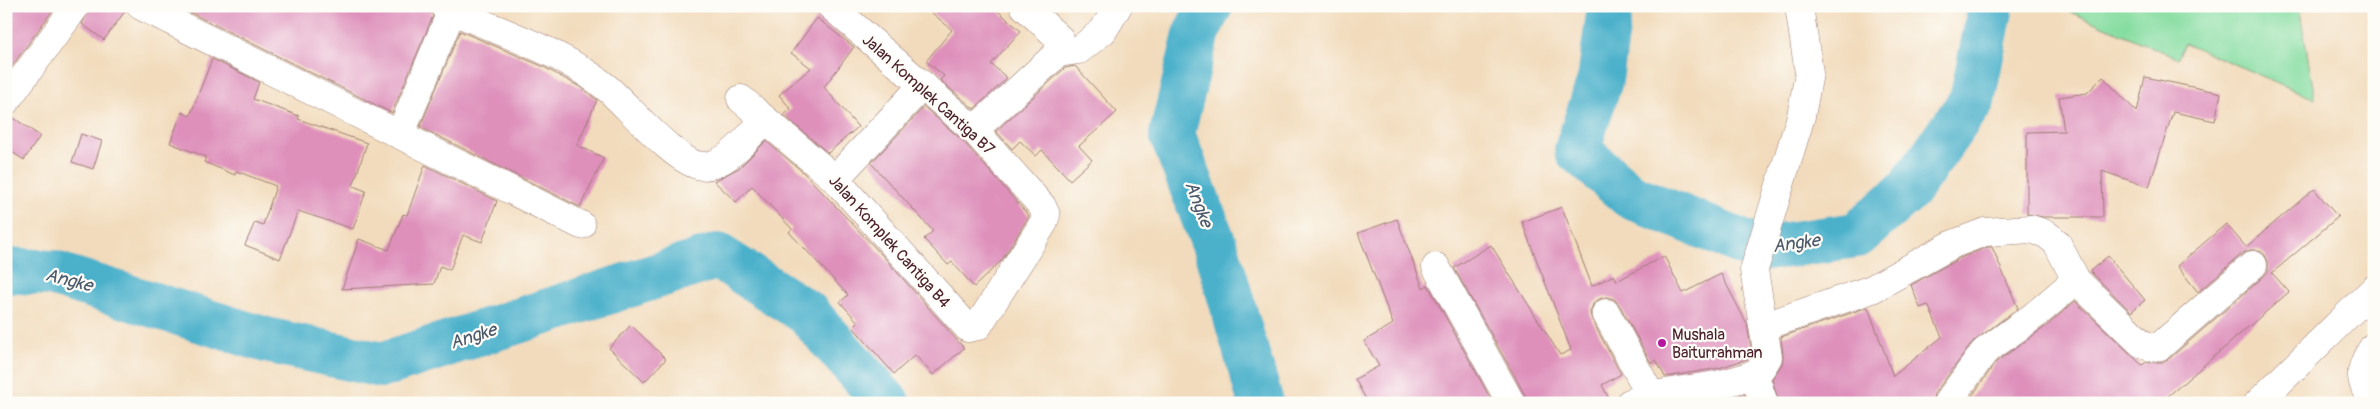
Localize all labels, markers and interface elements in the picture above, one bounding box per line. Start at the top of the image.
street label: Jalan Komplek Cantiga B7 [858,30,999,160]
street label: Jalan Komplek Cantiga B4 [824,171,954,312]
water label: Angke [1179,178,1219,232]
water label: Angke [1771,229,1823,258]
water label: Angke [43,264,97,298]
water label: Angke [447,318,501,355]
place label: Mushala Baiturrahman [1672,325,1762,363]
marker: Mushala Baiturrahman [1656,337,1668,349]

